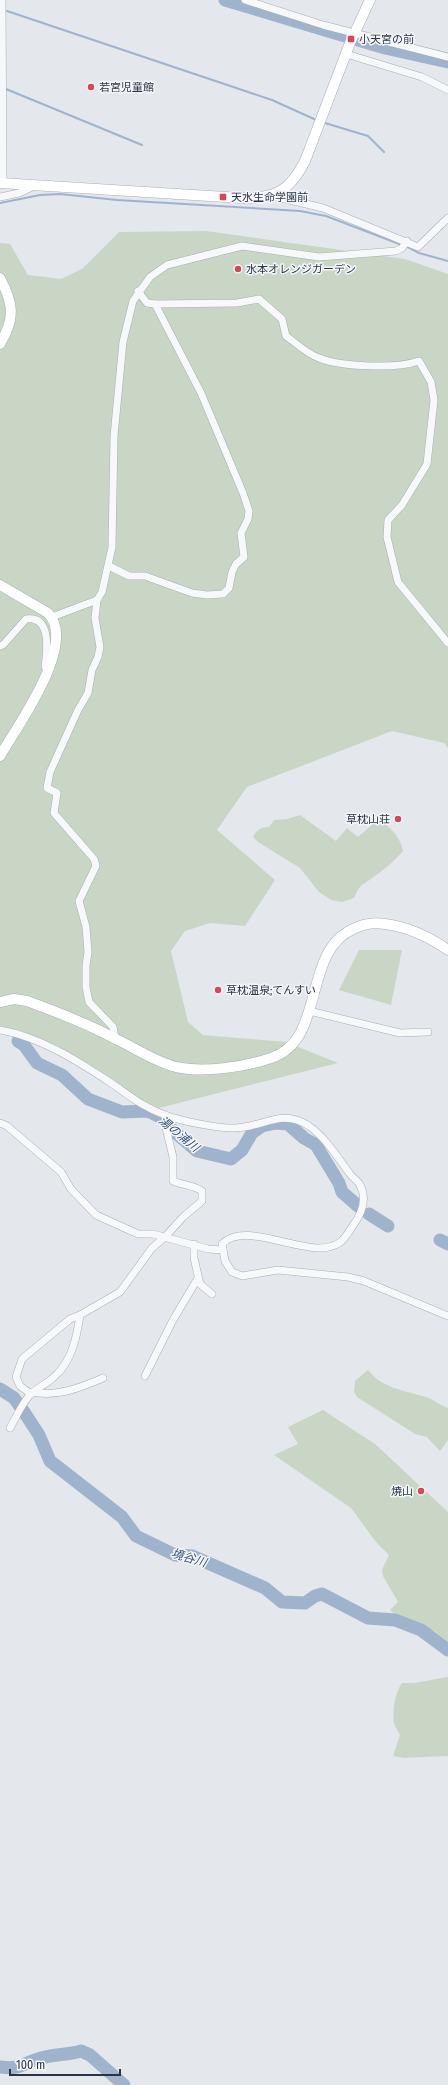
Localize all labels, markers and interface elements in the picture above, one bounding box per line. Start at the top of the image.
place label: 小天宮の前 [359,33,414,46]
marker: 小天宮の前 [346,34,356,44]
place label: 若宮児童館 [99,81,154,94]
marker: 若宮児童館 [86,82,96,92]
place label: 天水生命学園前 [231,191,308,204]
marker: 天水生命学園前 [218,192,228,202]
place label: 水本オレンジガーデン [246,263,356,276]
marker: 水本オレンジガーデン [233,264,243,274]
place label: 草枕山荘 [346,813,390,826]
marker: 草枕山荘 [393,814,403,824]
place label: 草枕温泉;てんすい [226,984,316,997]
marker: 草枕温泉;てんすい [213,985,223,995]
water label: 湯の浦川 [156,1113,204,1156]
place label: 焼山 [391,1485,413,1498]
marker: 焼山 [416,1486,426,1496]
water label: 境谷川 [170,1546,210,1571]
scale bar [10,2051,120,2077]
text: 100 m [16,2058,45,2072]

